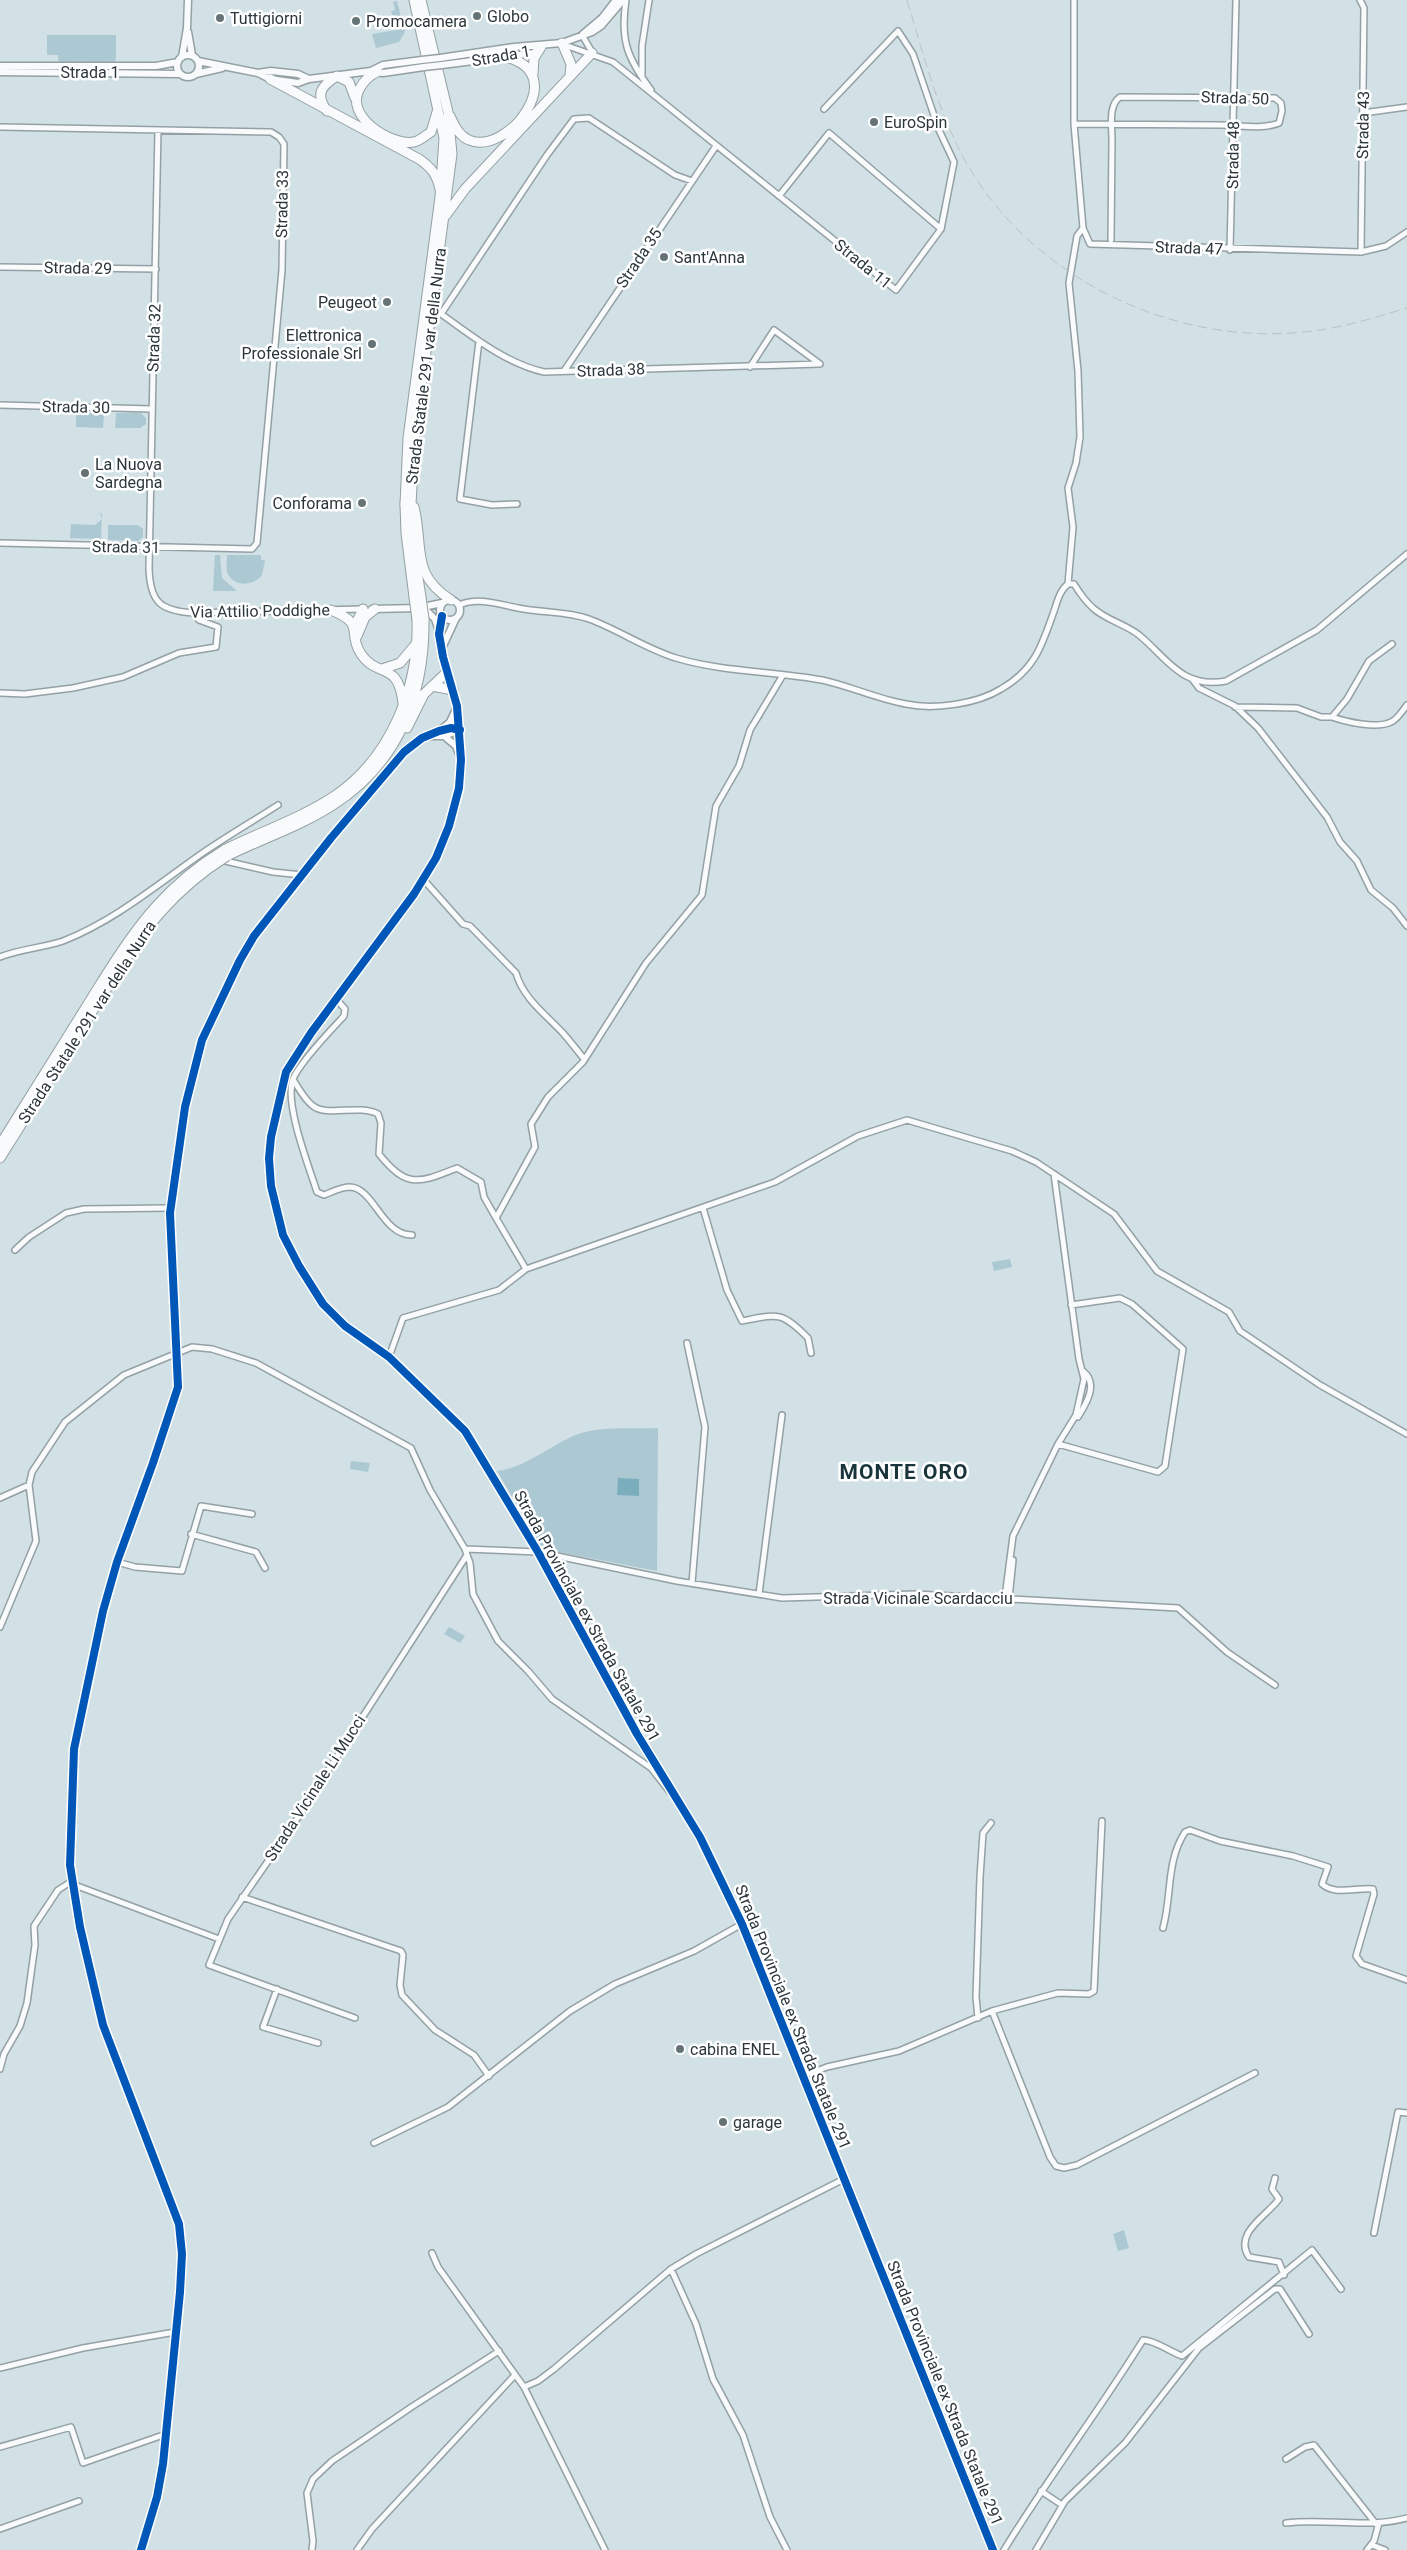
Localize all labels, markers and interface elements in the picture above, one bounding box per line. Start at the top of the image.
place label: Globo [487,7,529,26]
place label: Tuttigiorni [230,9,302,28]
marker: Globo [471,10,483,22]
marker: Tuttigiorni [214,12,226,24]
place label: Promocamera [366,12,467,31]
marker: Promocamera [350,15,362,27]
street label: Strada 1 [470,42,532,70]
street label: Strada 1 [60,63,120,82]
street label: Strada 50 [1201,87,1269,109]
street label: Strada 43 [1353,91,1373,159]
place label: EuroSpin [884,113,947,132]
marker: EuroSpin [868,116,880,128]
street label: Strada 48 [1223,121,1243,189]
street label: Strada 33 [272,170,292,238]
street label: Strada 35 [612,224,666,292]
street label: Strada 11 [831,235,895,293]
street label: Strada 47 [1155,237,1223,259]
street label: Strada Statale 291 var della Nurra [402,247,450,485]
place label: Sant'Anna [674,248,745,267]
marker: Sant'Anna [658,251,670,263]
street label: Strada 29 [44,258,112,278]
place label: Peugeot [318,293,377,312]
marker: Peugeot [381,296,393,308]
street label: Strada 32 [143,304,165,372]
place label: Elettronica Professionale Srl [241,326,362,363]
marker: Elettronica Professionale Srl [366,338,378,350]
street label: Strada 38 [577,359,645,381]
street label: Strada 30 [42,397,110,417]
place label: La Nuova Sardegna [95,455,163,492]
marker: La Nuova Sardegna [79,467,91,479]
place label: Conforama [272,494,352,513]
marker: Conforama [356,497,368,509]
street label: Strada 31 [92,537,160,557]
street label: Via Attilio Poddighe [190,600,330,622]
street label: Strada Statale 291 var della Nurra [14,917,160,1127]
district label: MONTE ORO [840,1460,968,1484]
street label: Strada Provinciale ex Strada Statale 291 [510,1487,664,1745]
street label: Strada Vicinale Scardacciu [823,1589,1013,1608]
street label: Strada Vicinale Li Mucci [261,1711,369,1865]
street label: Strada Provinciale ex Strada Statale 291 [731,1882,855,2152]
place label: cabina ENEL [690,2040,780,2059]
marker: cabina ENEL [674,2043,686,2055]
place label: garage [733,2113,782,2132]
marker: garage [717,2116,729,2128]
street label: Strada Provinciale ex Strada Statale 291 [883,2258,1007,2528]

